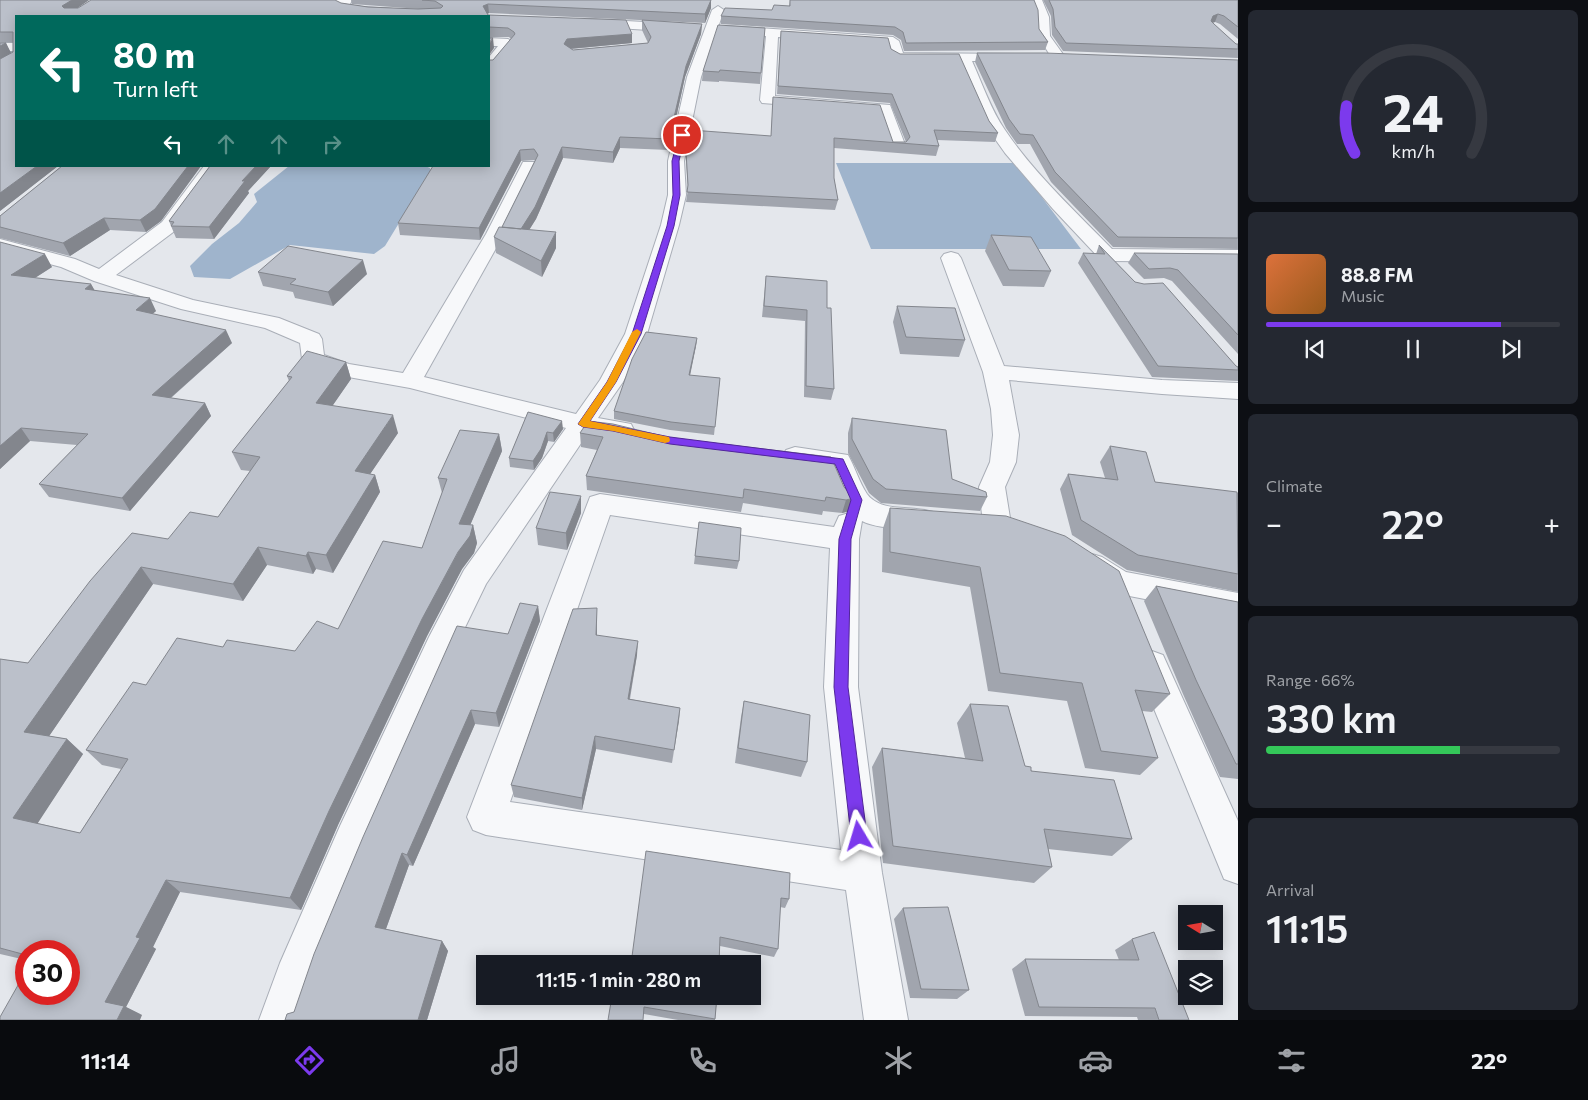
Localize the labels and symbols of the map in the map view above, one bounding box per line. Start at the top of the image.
pin [661,114,703,156]
position arrow [832,809,884,861]
north arrow [1178,905,1222,950]
speed limit sign: 30 [15,940,80,1005]

